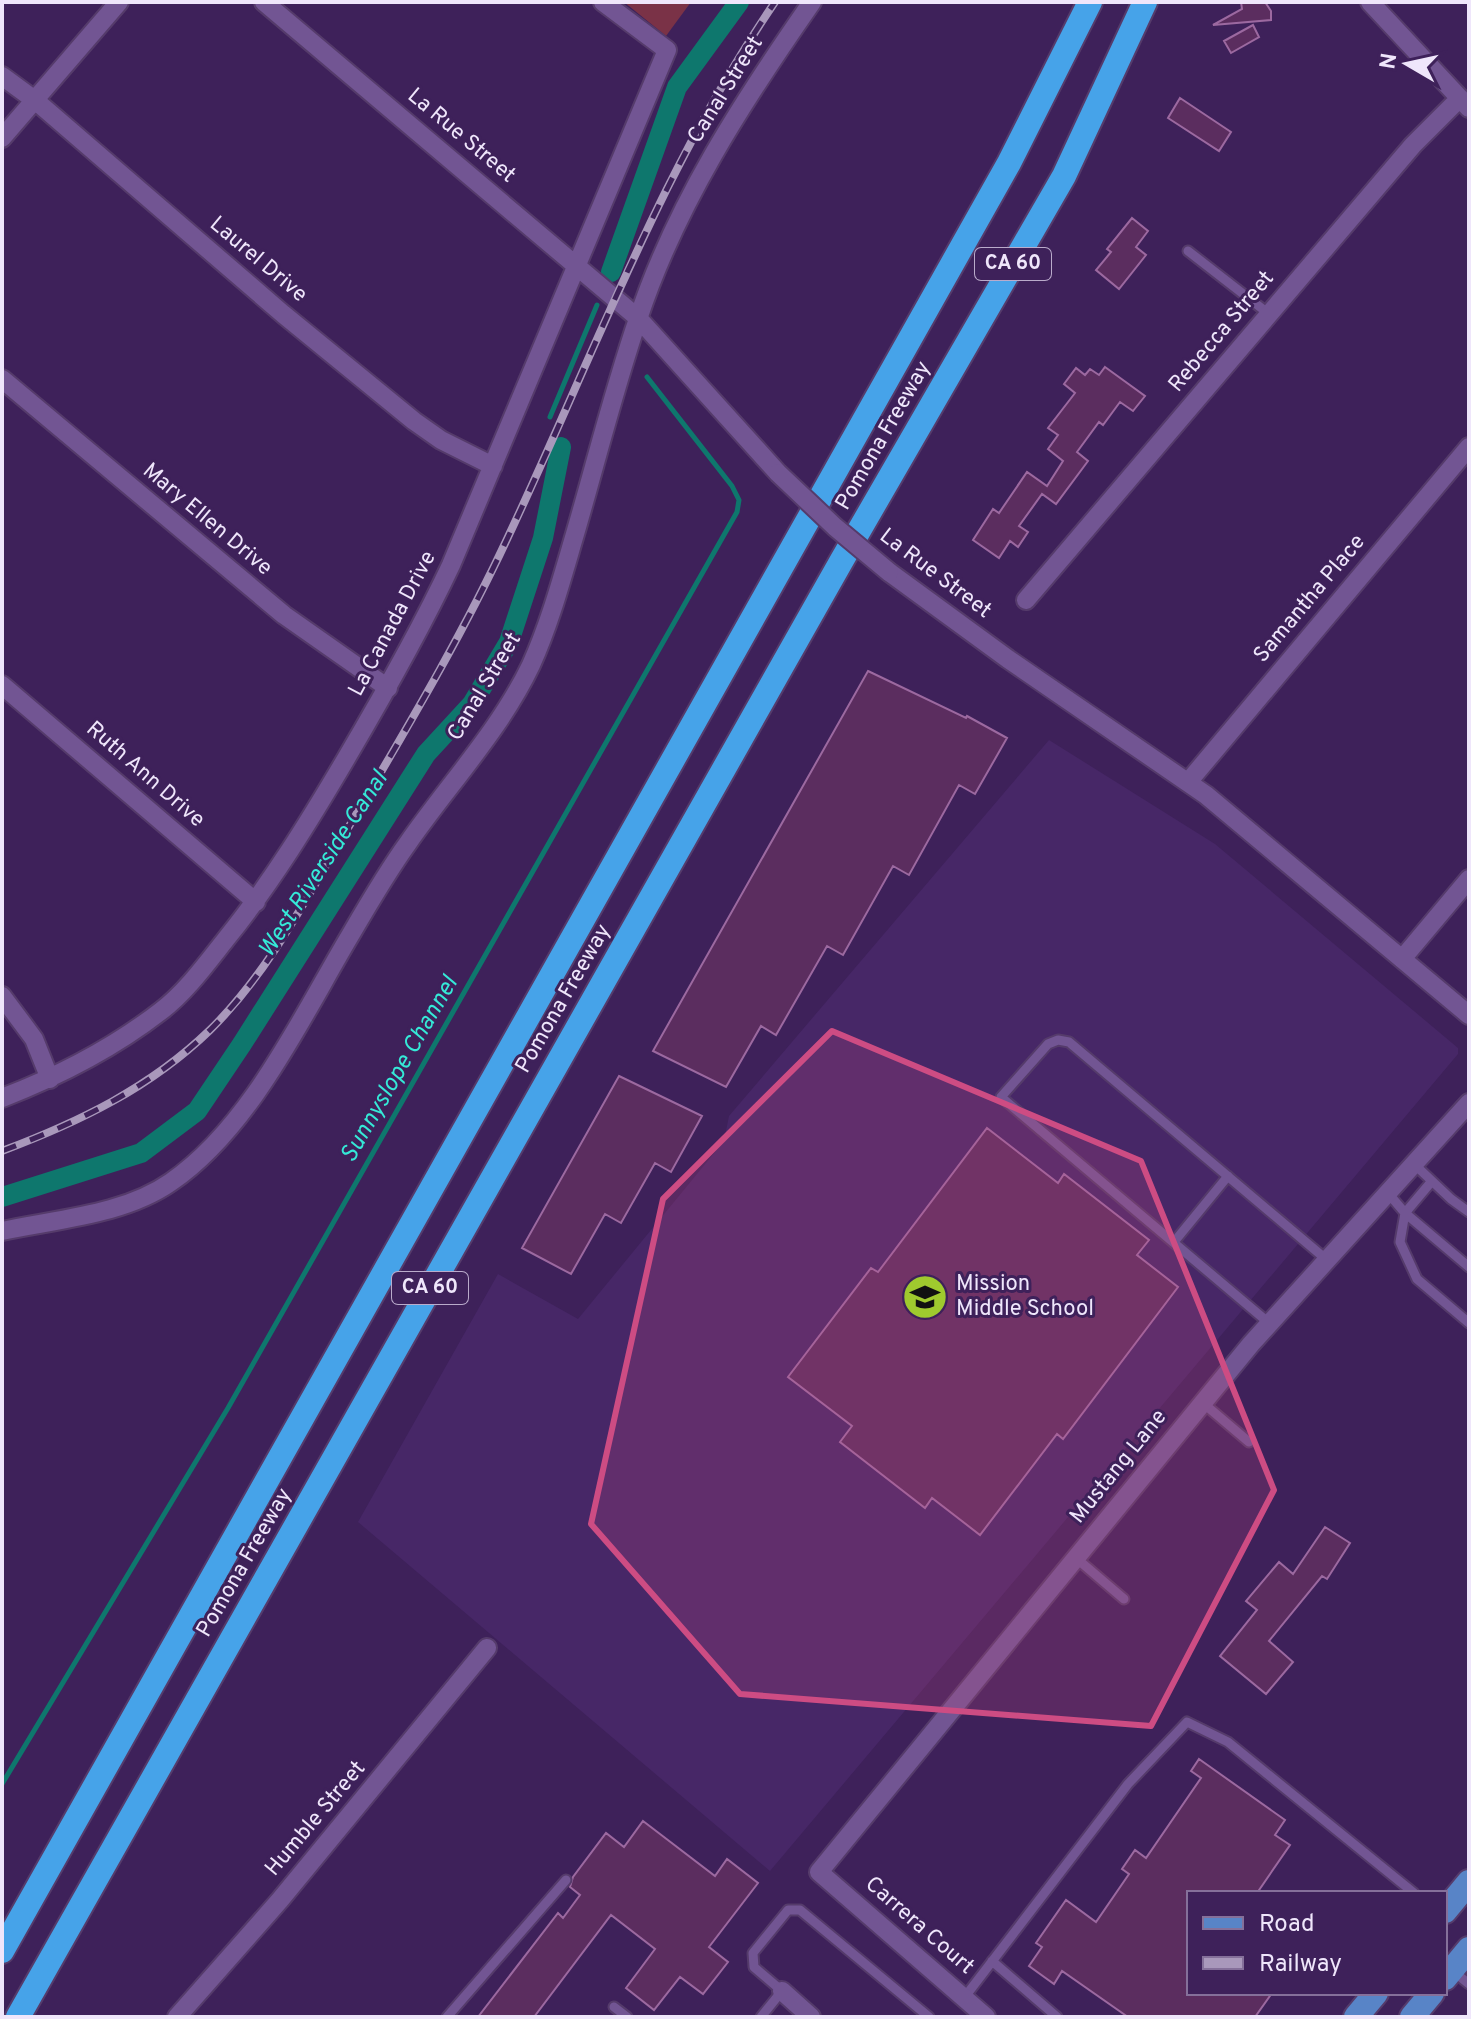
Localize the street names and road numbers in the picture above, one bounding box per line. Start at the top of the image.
street label: Canal Street [682,31,770,149]
street label: La Rue Street [401,83,521,189]
street label: Laurel Drive [204,211,312,309]
road number: CA 60 [975,248,1051,280]
street label: Rebecca Street [1163,266,1281,398]
street label: Pomona Freeway [830,357,938,515]
street label: Mary Ellen Drive [137,458,277,582]
street label: La Rue Street [874,523,996,625]
street label: Samantha Place [1248,529,1372,669]
street label: La Canada Drive [343,547,443,701]
street label: Canal Street [442,628,528,746]
street label: Ruth Ann Drive [80,716,210,834]
street label: Pomona Freeway [510,920,618,1078]
road number: CA 60 [392,1272,468,1304]
street label: Mustang Lane [1065,1404,1173,1530]
street label: Pomona Freeway [191,1484,299,1642]
street label: Humble Street [260,1756,372,1882]
street label: Carrera Court [859,1871,979,1981]

